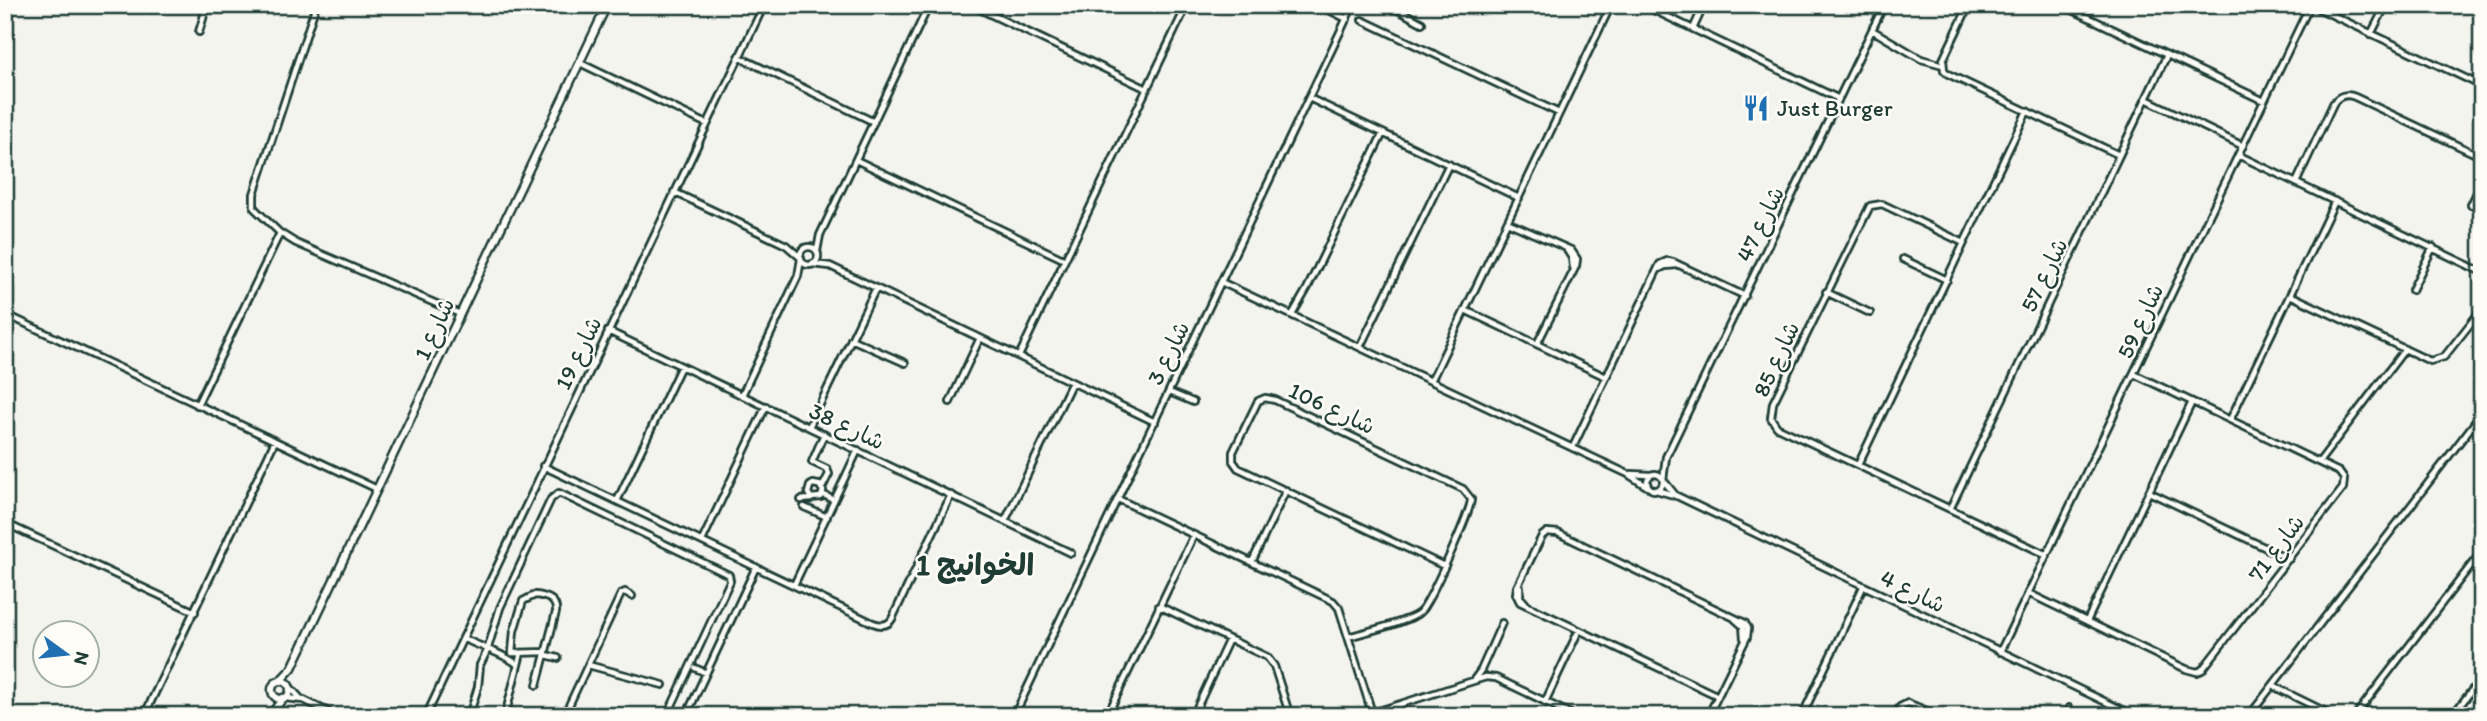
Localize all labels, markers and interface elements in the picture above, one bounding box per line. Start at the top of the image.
restaurant icon: Just Burger [1741,93,1771,123]
place label: Just Burger [1777,94,1893,122]
street label: شارع 47 [1730,182,1792,267]
street label: شارع 57 [2014,234,2076,317]
street label: شارع 59 [2111,279,2171,364]
street label: شارع 1 [407,293,462,366]
street label: شارع 19 [548,312,609,395]
street label: شارع 3 [1141,317,1197,390]
street label: شارع 85 [1746,317,1807,402]
street label: شارع 106 [1284,376,1380,442]
street label: شارع 38 [804,396,889,457]
street label: شارع 71 [2242,509,2312,588]
district label: الخوانيج 1 [916,546,1034,584]
street label: شارع 4 [1875,563,1950,620]
north arrow [32,620,102,690]
text: N [69,649,95,667]

